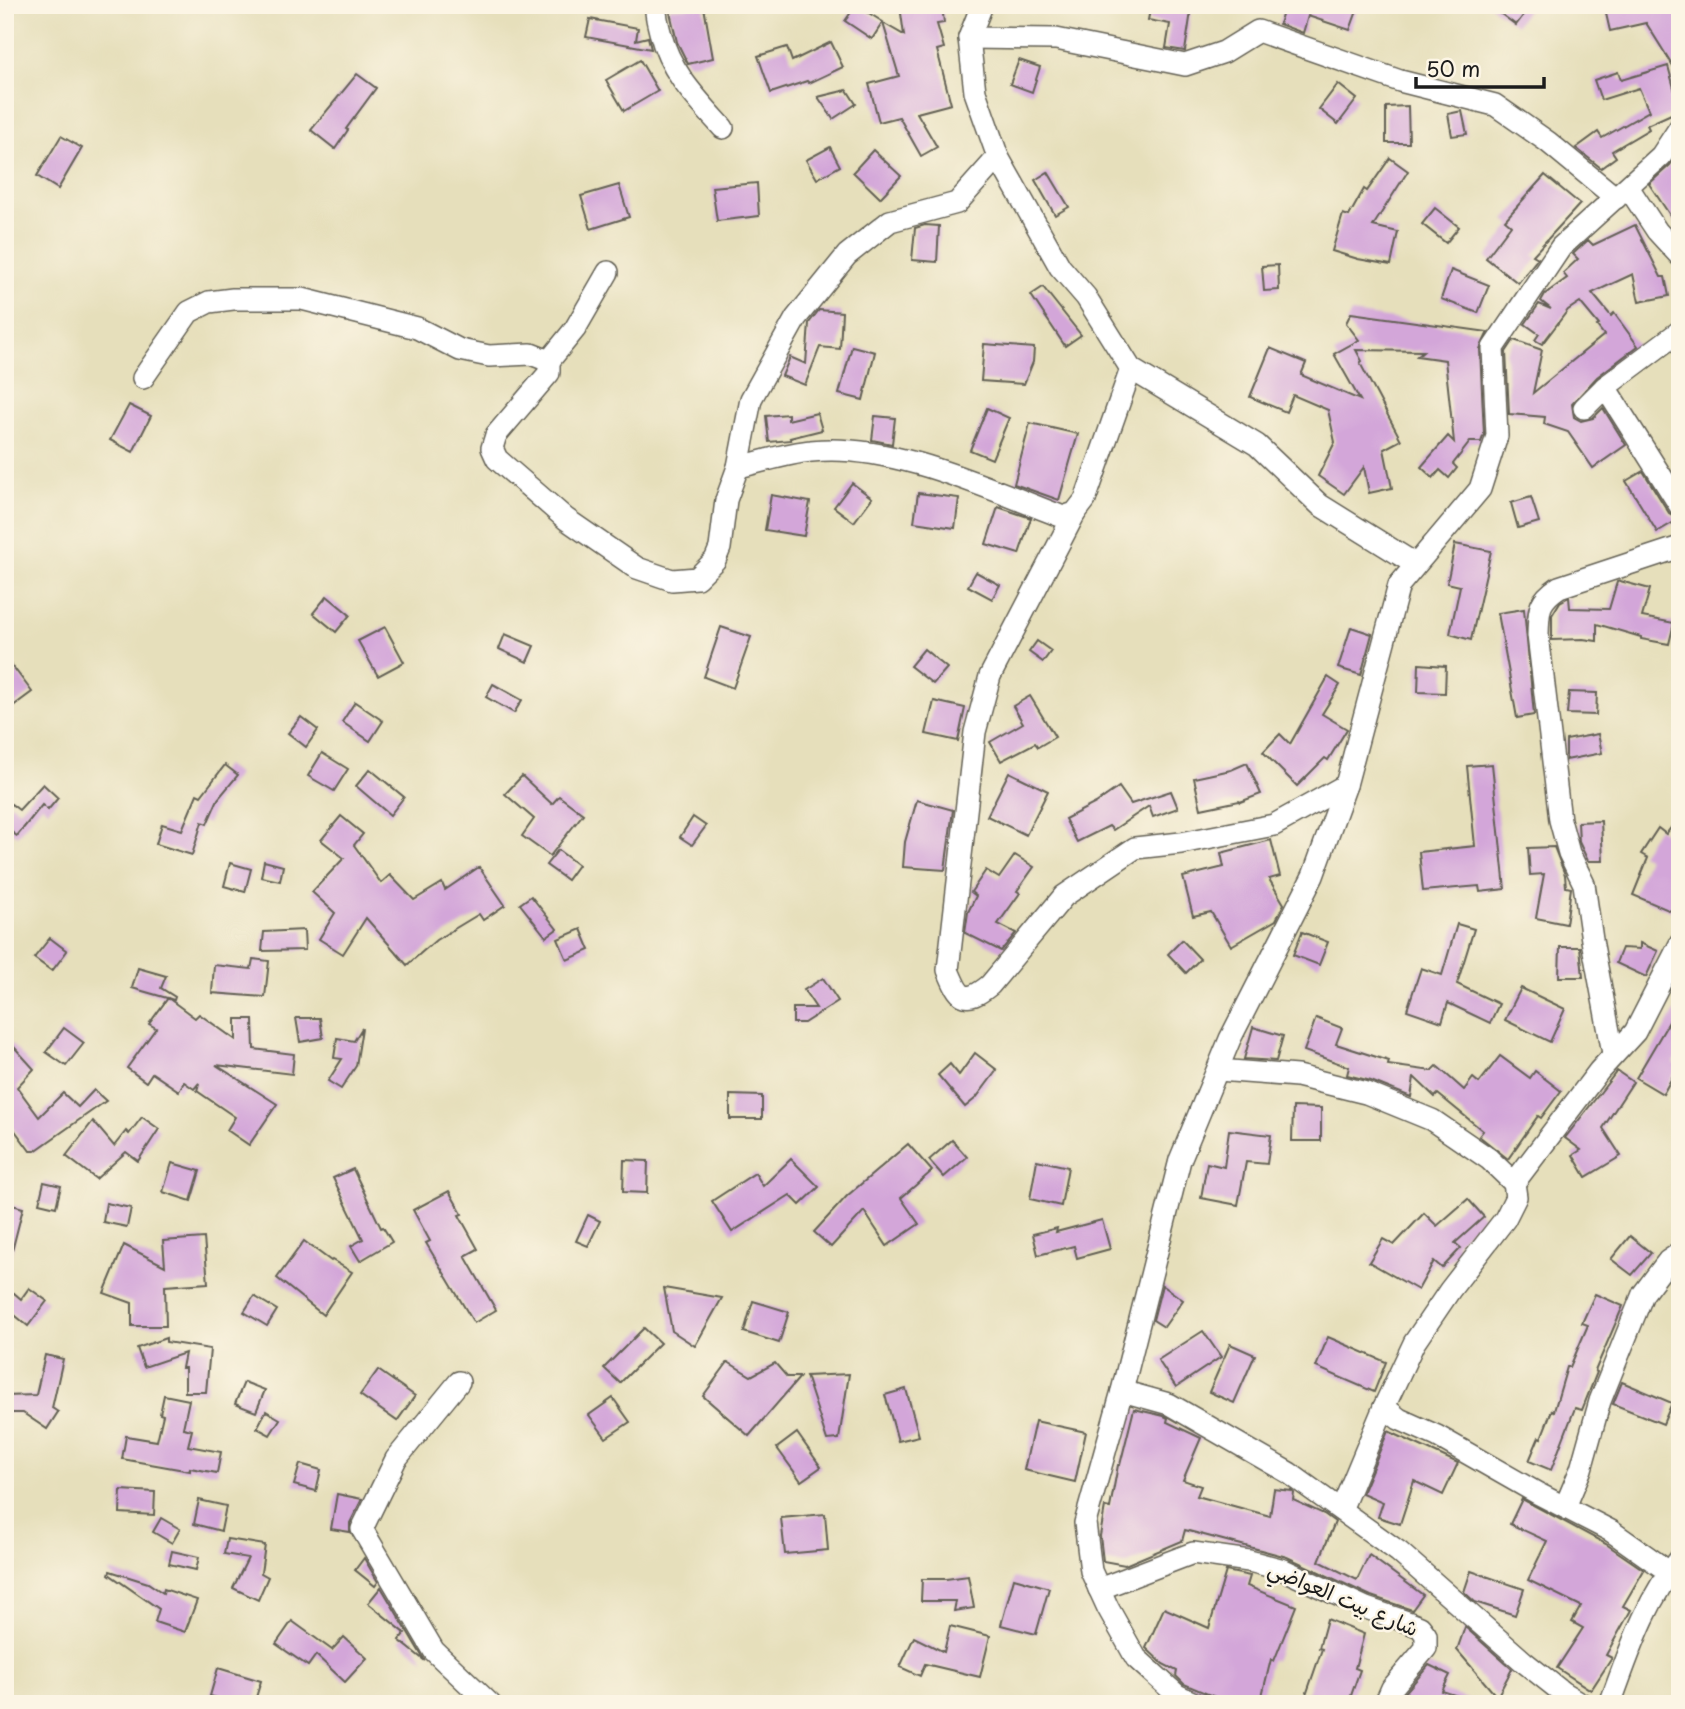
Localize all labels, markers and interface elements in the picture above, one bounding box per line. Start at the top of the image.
scale bar [1416,46,1543,90]
text: 50 m [1426,52,1480,84]
street label: شارع بيت العواضي [1262,1551,1424,1648]

